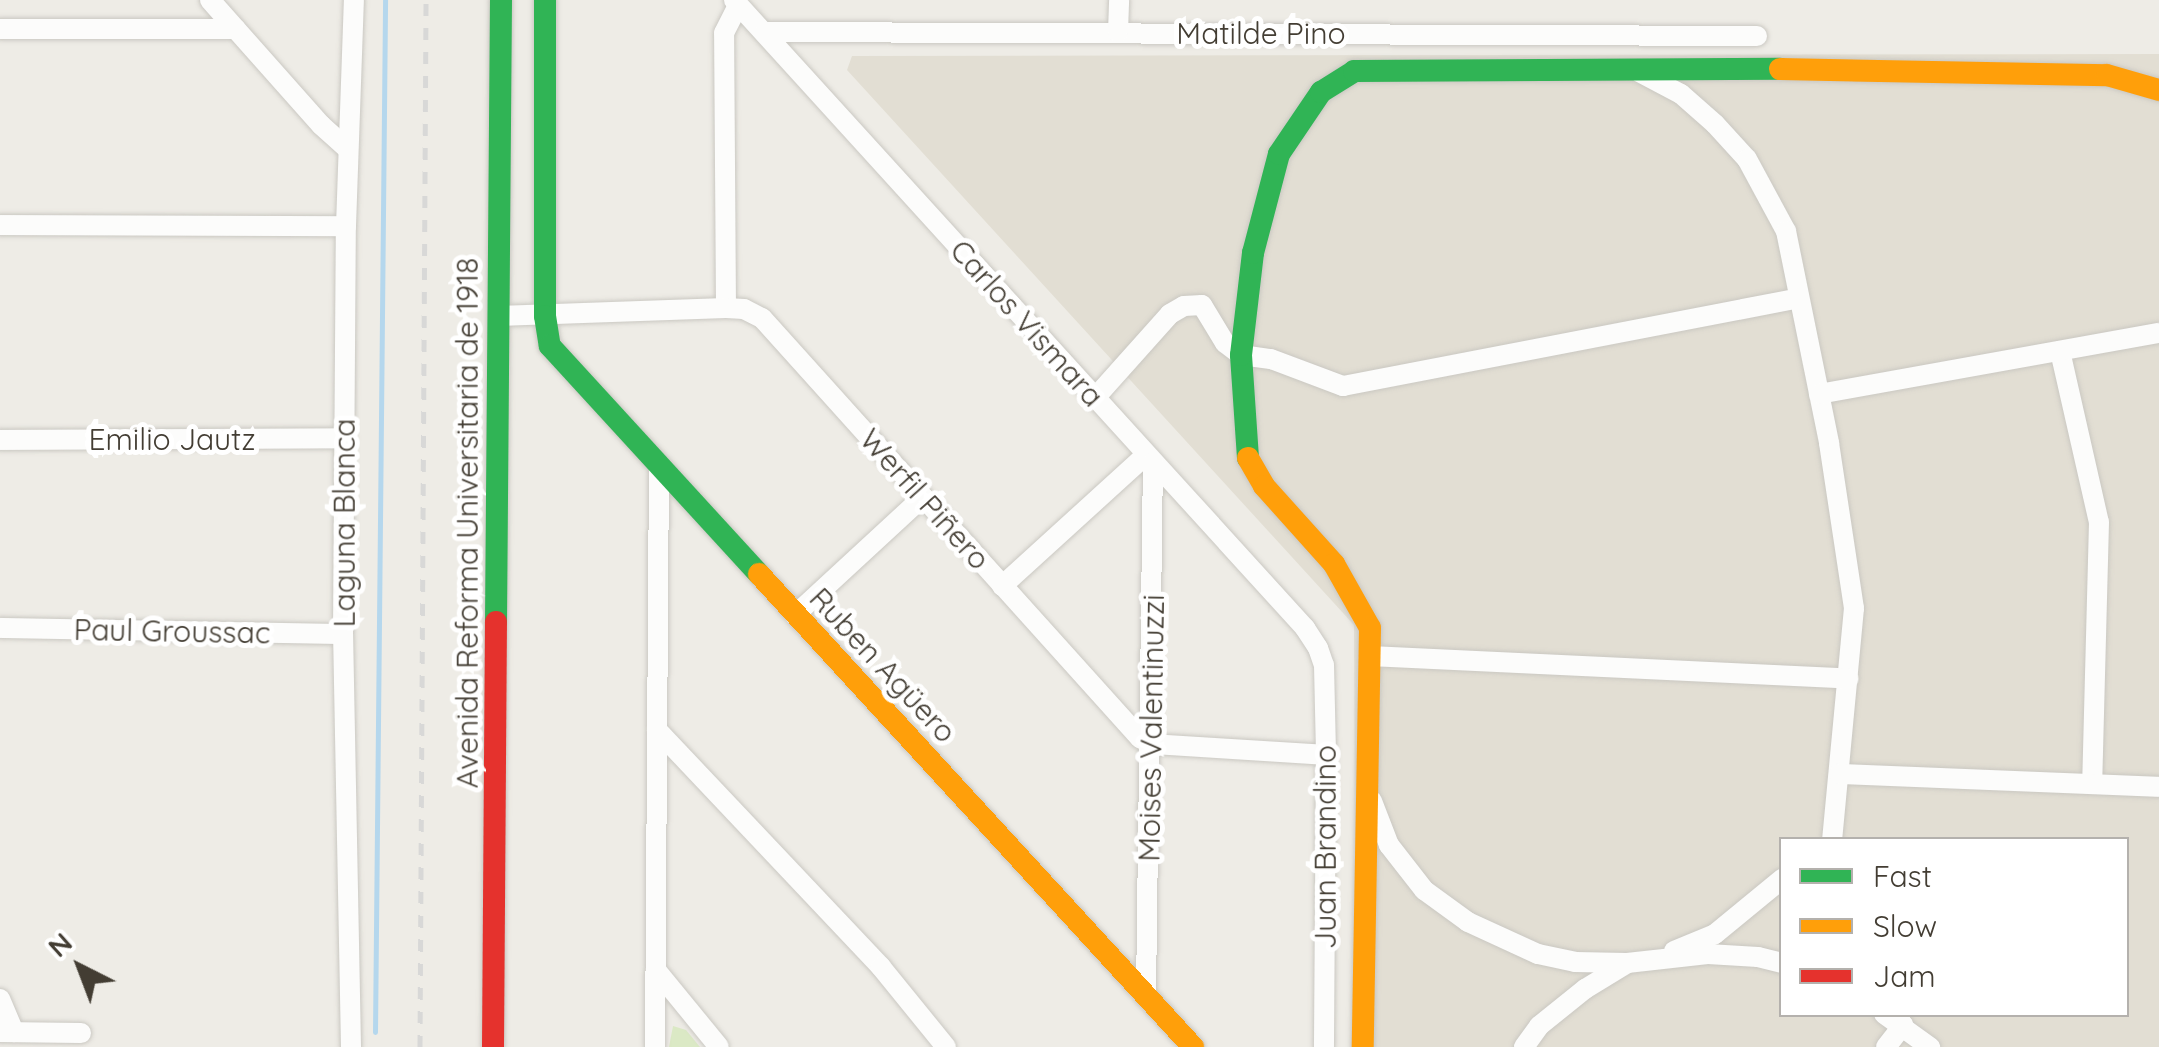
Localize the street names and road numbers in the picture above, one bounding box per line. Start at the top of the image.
street label: Matilde Pino [1176,15,1346,51]
street label: Carlos Vismara [943,232,1111,414]
street label: Avenida Reforma Universitaria de 1918 [449,258,485,788]
street label: Laguna Blanca [326,419,362,627]
street label: Emilio Jautz [88,421,256,457]
street label: Werfil Piñero [852,421,998,577]
street label: Ruben Agüero [802,580,964,750]
street label: Moises Valentinuzzi [1131,594,1171,862]
street label: Paul Groussac [73,611,271,651]
street label: Juan Brandino [1307,745,1343,949]

